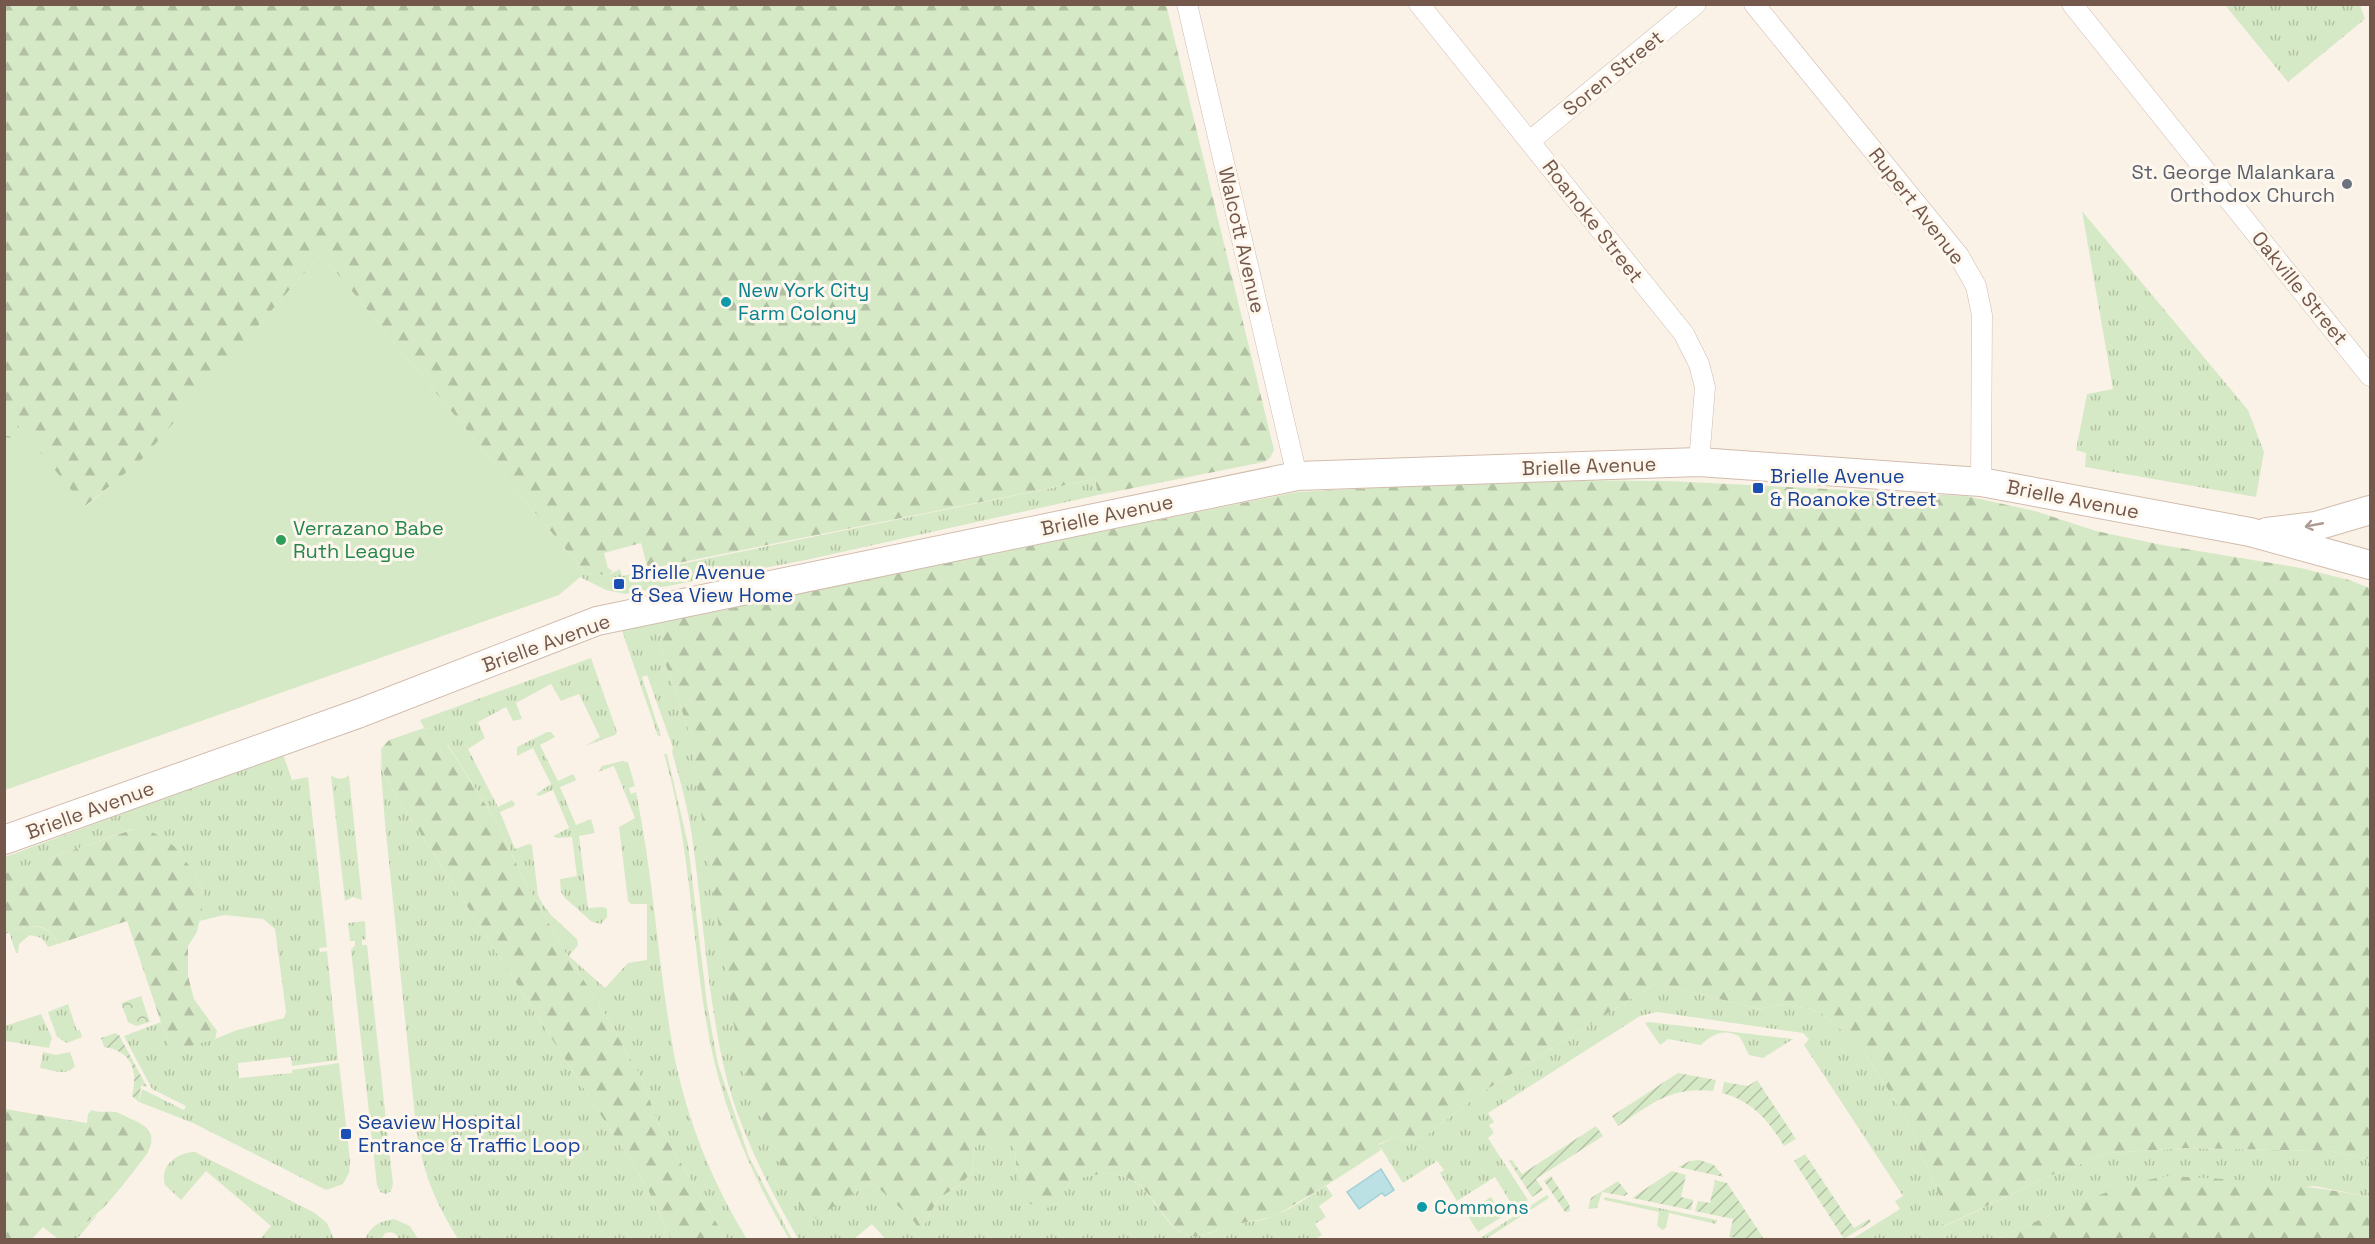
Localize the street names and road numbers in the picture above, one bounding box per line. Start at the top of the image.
street label: Soren Street [1557,24,1669,122]
street label: Rupert Avenue [1863,142,1971,270]
street label: Roanoke Street [1537,154,1649,288]
street label: Walcott Avenue [1213,164,1271,316]
street label: Oakville Street [2246,226,2354,350]
street label: Brielle Avenue [1521,451,1657,481]
street label: Brielle Avenue [2004,473,2142,525]
street label: Brielle Avenue [1038,488,1176,542]
street label: Brielle Avenue [478,608,614,678]
street label: Brielle Avenue [22,775,158,845]

